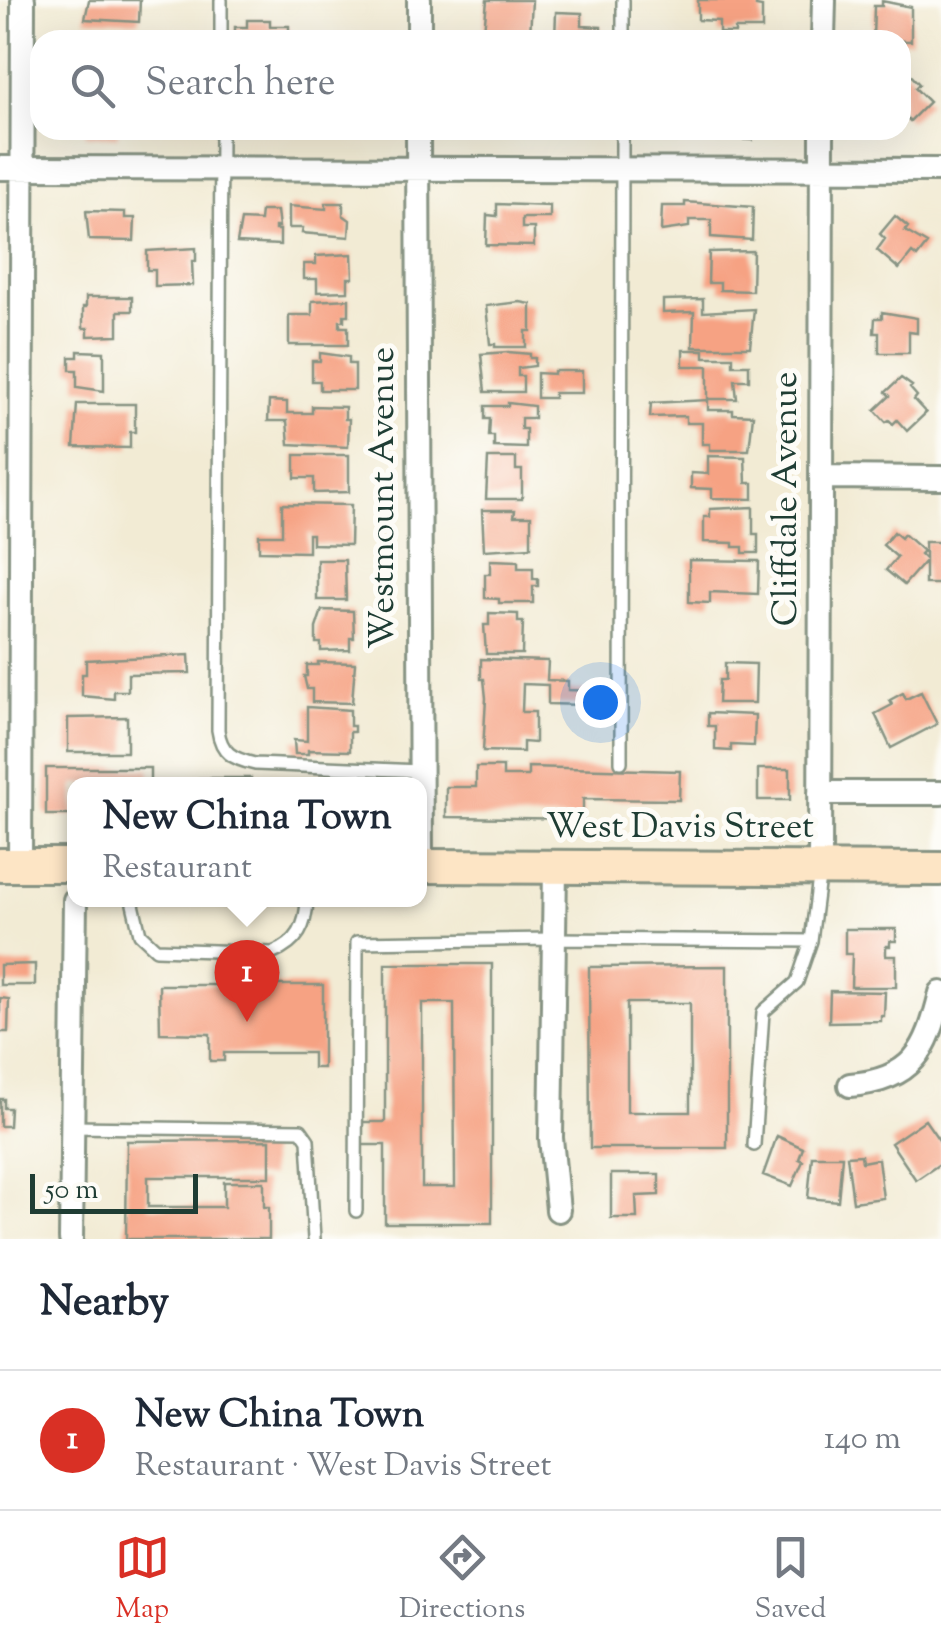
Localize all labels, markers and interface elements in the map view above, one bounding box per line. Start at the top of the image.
search box [30,30,911,140]
icon: search [65,58,120,113]
text: Search here [145,58,336,112]
street label: Westmount Avenue [359,347,410,649]
street label: Cliffdale Avenue [762,372,813,626]
your location [575,677,626,728]
popup [67,777,427,907]
text: New China Town [102,792,392,846]
street label: West Davis Street [546,803,814,854]
text: Restaurant [102,846,252,892]
pin: 1 [214,940,280,1022]
scale bar [30,1169,198,1214]
text: 50 m [45,1171,99,1211]
text: Nearby [40,1274,169,1334]
text: New China Town [135,1390,424,1444]
text: 1 [67,1417,78,1463]
text: 140 m [824,1417,901,1463]
text: Restaurant · West Davis Street [135,1444,551,1490]
tab: Map [115,1530,170,1630]
tab: Directions [399,1530,525,1630]
tab: Saved [754,1530,826,1630]

